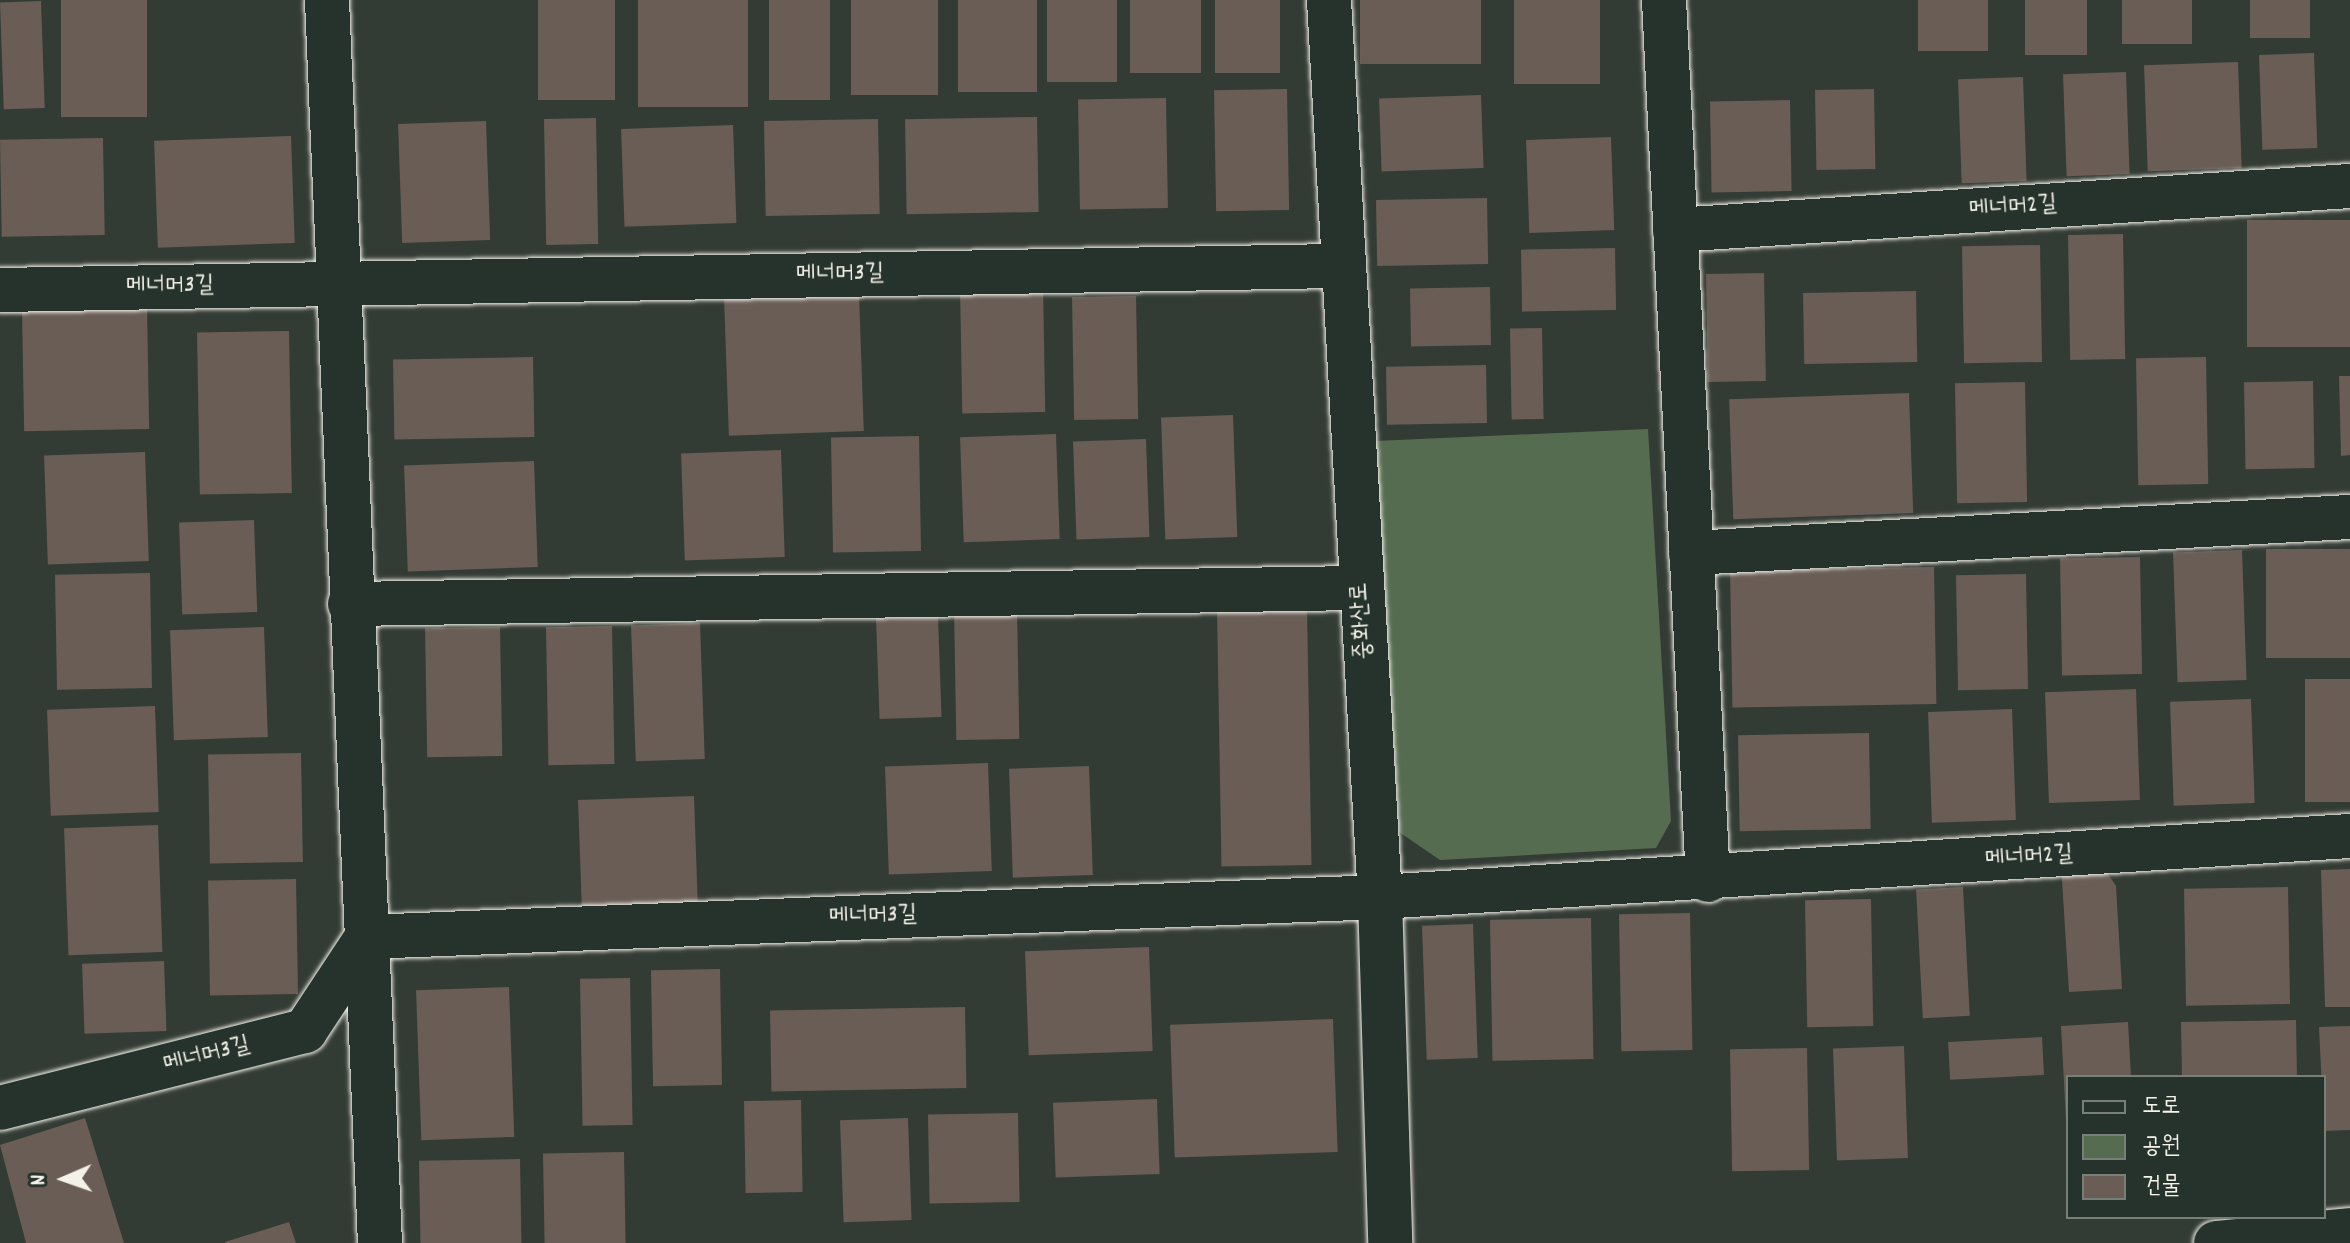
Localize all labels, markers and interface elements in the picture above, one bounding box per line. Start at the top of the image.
street label: 메너머2길 [1968,191,2058,225]
street label: 메너머3길 [796,260,884,290]
street label: 메너머3길 [126,272,214,302]
street label: 중화산로 [1346,581,1380,661]
street label: 메너머2길 [1984,841,2074,875]
street label: 메너머3길 [829,901,917,933]
street label: 메너머3길 [161,1031,253,1081]
legend [2066,1075,2326,1219]
text: 도로 [2142,1090,2181,1124]
text: 공원 [2142,1130,2181,1164]
north arrow [24,1139,104,1219]
text: 건물 [2142,1170,2181,1204]
text: N [24,1174,55,1186]

